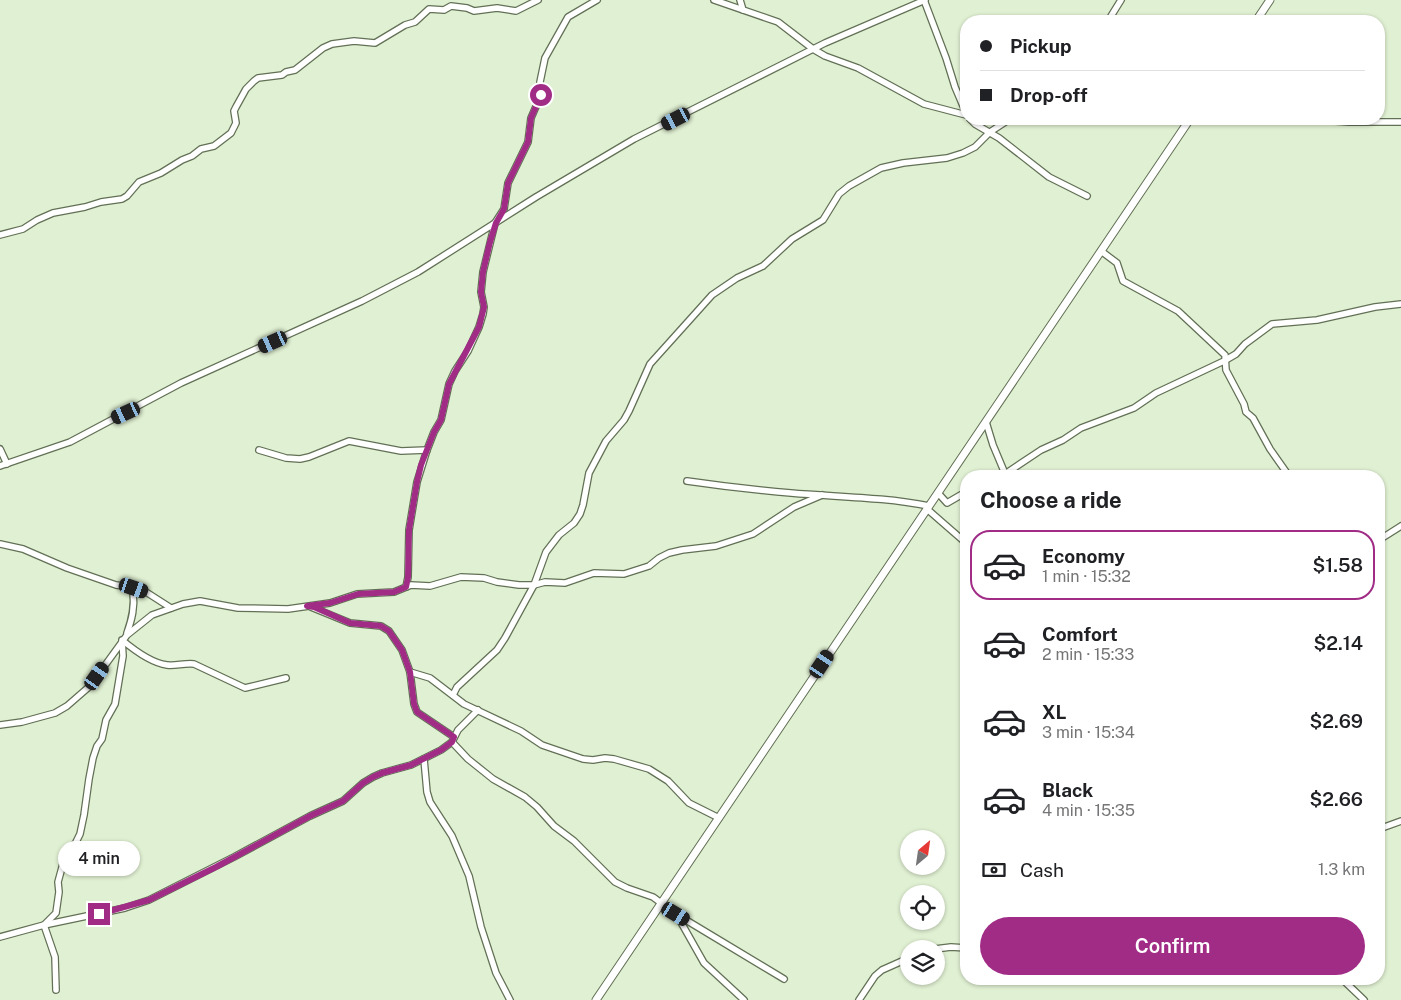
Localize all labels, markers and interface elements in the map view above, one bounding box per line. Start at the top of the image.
text: Pickup [1010,35,1072,57]
route start [530,84,552,106]
text: Drop-off [1010,84,1087,106]
car [659,106,692,132]
car [256,329,289,355]
car [109,400,142,426]
text: Choose a ride [980,487,1122,513]
icon: car [982,543,1027,588]
text: Economy [1042,545,1125,567]
text: $1.58 [1312,554,1363,576]
text: 1 min · 15:32 [1042,567,1131,586]
car [117,576,150,600]
icon: car [982,621,1027,666]
text: Comfort [1042,623,1118,645]
text: $2.14 [1314,632,1363,654]
text: 2 min · 15:33 [1042,645,1134,664]
car [807,647,836,681]
car [82,659,111,693]
icon: car [982,699,1027,744]
text: XL [1042,701,1067,723]
text: $2.69 [1309,710,1363,732]
text: 3 min · 15:34 [1042,723,1135,742]
icon: car [982,777,1027,822]
text: Black [1042,779,1093,801]
text: $2.66 [1309,788,1363,810]
text: 4 min · 15:35 [1042,801,1135,820]
north arrow [900,830,945,875]
map controls [900,830,945,985]
callout: 4 min [58,842,140,876]
text: 4 min [78,849,120,868]
icon: cash [980,856,1008,884]
text: Cash [1020,859,1064,881]
text: 1.3 km [1318,860,1365,879]
button: locate [900,885,945,930]
car [659,900,692,928]
route end [88,903,110,925]
button: Confirm [980,917,1365,975]
button: layers [900,940,945,985]

